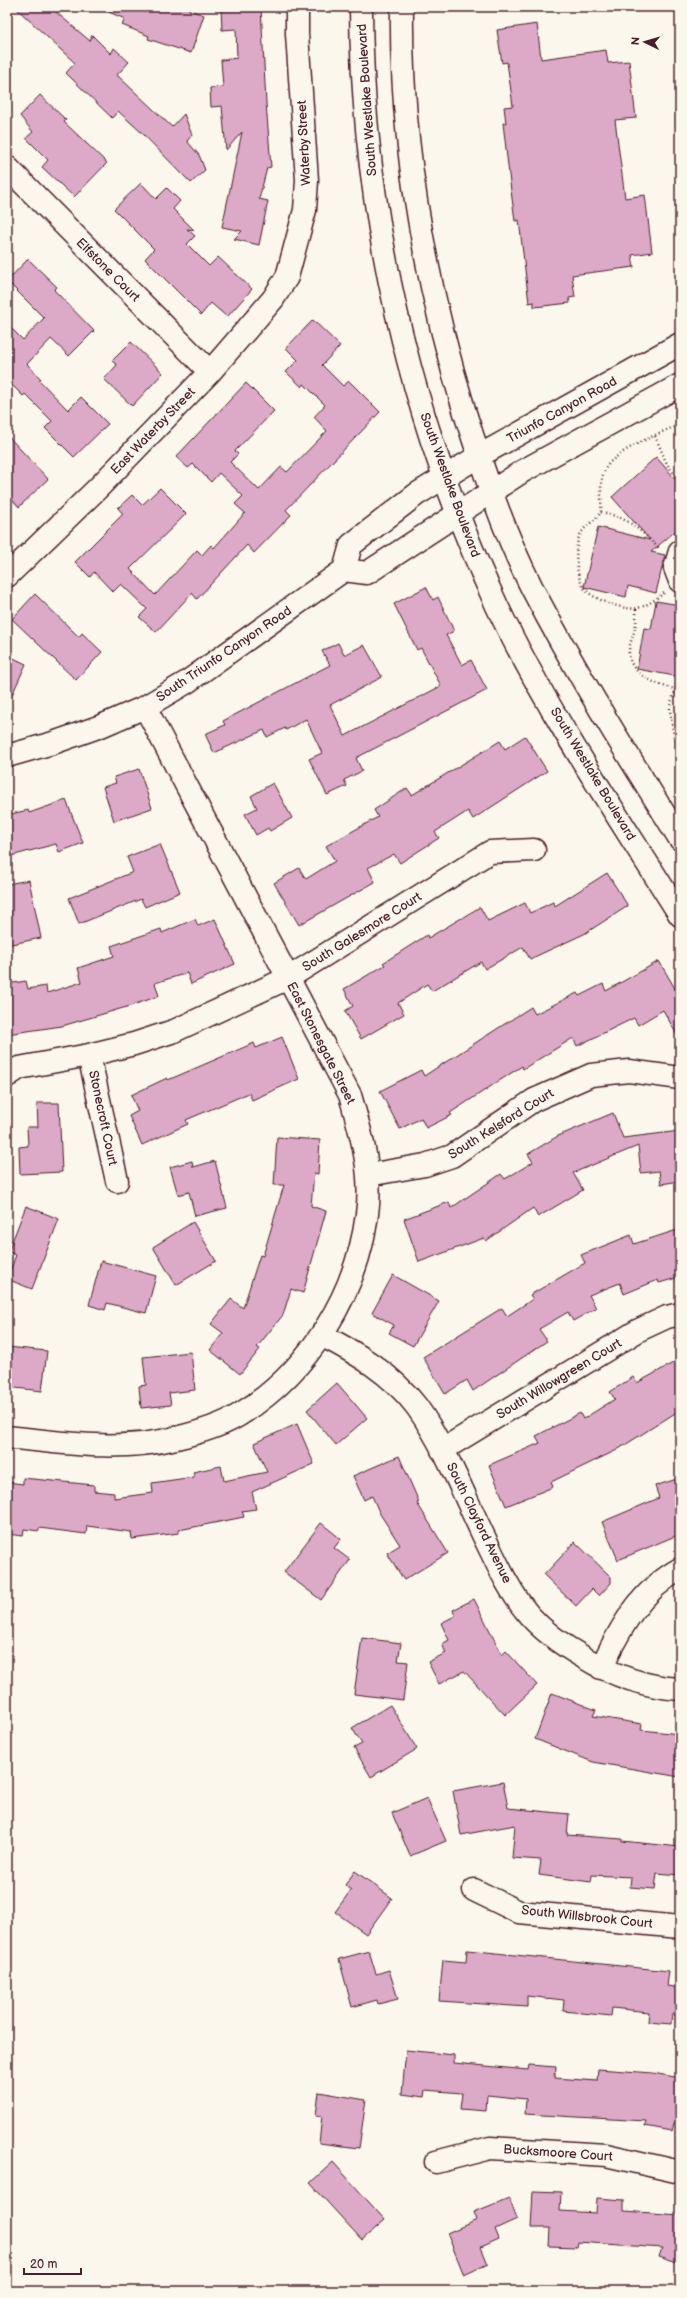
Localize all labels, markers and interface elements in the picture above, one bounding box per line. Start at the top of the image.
north arrow [625,22,665,62]
street label: South Westlake Boulevard [354,23,380,177]
text: N [629,36,642,46]
street label: Waterby Street [294,100,314,186]
street label: Elfstone Court [73,235,143,305]
street label: Triunfo Canyon Road [504,373,620,447]
street label: East Waterby Street [107,384,199,478]
street label: South Westlake Boulevard [416,411,484,559]
street label: South Triunfo Canyon Road [153,603,295,705]
street label: South Westlake Boulevard [547,705,639,843]
street label: South Galesmore Court [299,889,425,975]
street label: East Stonesgate Street [283,979,359,1107]
street label: Stonecroft Court [85,1069,121,1167]
street label: South Kelsford Court [445,1085,557,1163]
street label: South Willowgreen Court [493,1335,625,1423]
street label: South Clayford Avenue [443,1460,515,1586]
street label: South Willsbrook Court [521,1902,653,1932]
street label: Bucksmoore Court [503,2141,613,2165]
scale bar [24,2250,81,2276]
text: 20 m [30,2257,57,2272]

